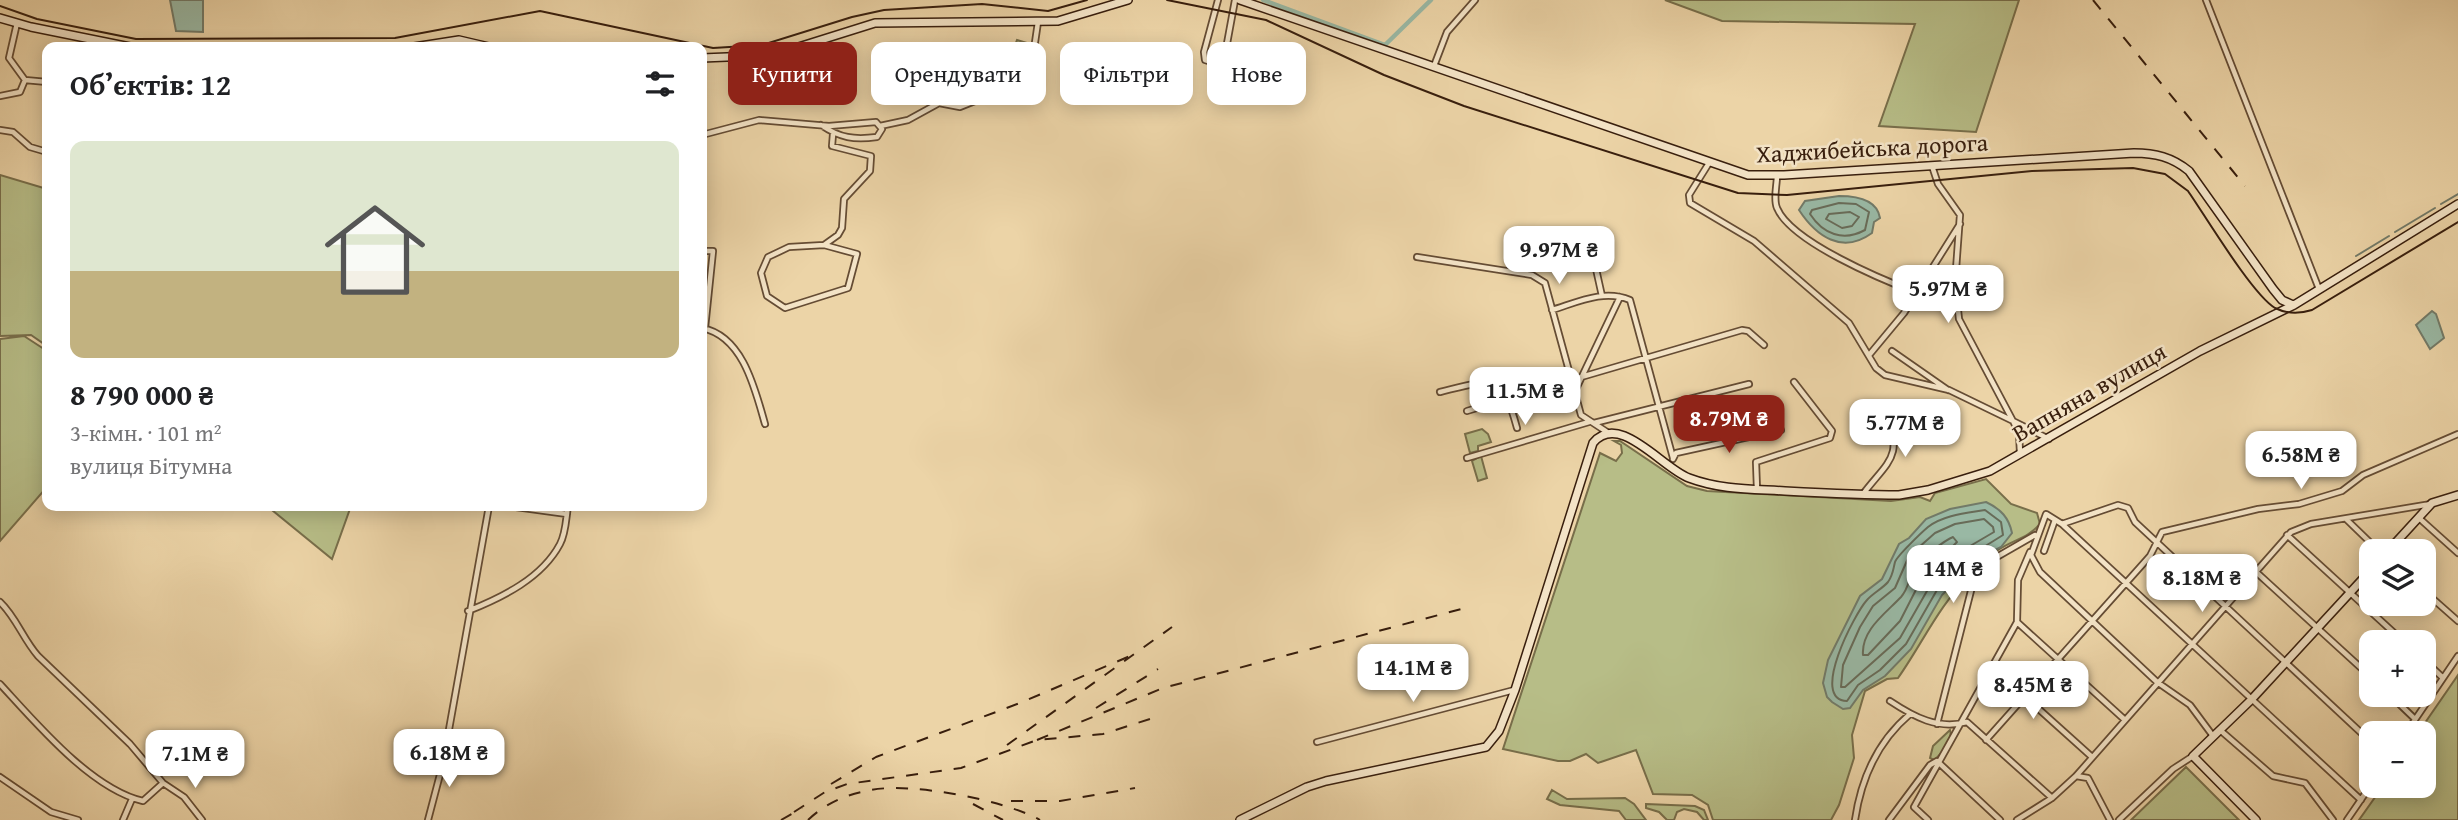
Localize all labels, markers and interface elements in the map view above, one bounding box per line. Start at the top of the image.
chip: Купити [728,42,857,105]
chip: Орендувати [871,42,1046,105]
chip: Фільтри [1060,42,1193,105]
chip: Нове [1207,42,1306,105]
text: Об’єктів: 12 [70,62,231,106]
icon: filters [641,65,679,103]
street label: Хаджибейська дорога [1755,124,1989,172]
icon: home [312,187,438,313]
pin: 9.97M ₴ [1494,226,1624,286]
text: 9.97M ₴ [1519,232,1599,265]
pin: 5.97M ₴ [1883,266,2013,325]
text: 5.97M ₴ [1908,271,1988,304]
street label: Вапняна вулиця [2006,334,2172,450]
pin: 11.5M ₴ [1460,368,1590,427]
text: 8 790 000 ₴ [70,372,214,416]
text: 11.5M ₴ [1485,373,1565,406]
pin: 8.79M ₴ [1664,396,1794,455]
pin: 5.77M ₴ [1840,400,1970,459]
text: 8.79M ₴ [1689,401,1769,434]
text: 5.77M ₴ [1865,405,1945,438]
text: 3-кімн. · 101 m² [70,416,222,449]
pin: 6.58M ₴ [2236,432,2366,491]
text: 6.58M ₴ [2261,437,2341,470]
text: вулиця Бітумна [70,449,232,482]
map controls [2359,539,2436,798]
button: layers [2359,539,2436,616]
pin: 14M ₴ [1904,546,2002,605]
text: 14M ₴ [1923,551,1983,584]
pin: 8.18M ₴ [2137,554,2267,614]
text: 8.18M ₴ [2162,560,2242,593]
button: + [2359,630,2436,707]
pin: 14.1M ₴ [1348,644,1478,704]
text: 14.1M ₴ [1373,650,1453,683]
pin: 8.45M ₴ [1968,662,2098,721]
text: 8.45M ₴ [1993,667,2073,700]
button: − [2359,721,2436,798]
pin: 7.1M ₴ [138,730,252,790]
pin: 6.18M ₴ [384,730,514,789]
text: 6.18M ₴ [409,735,489,768]
text: 7.1M ₴ [161,736,229,769]

